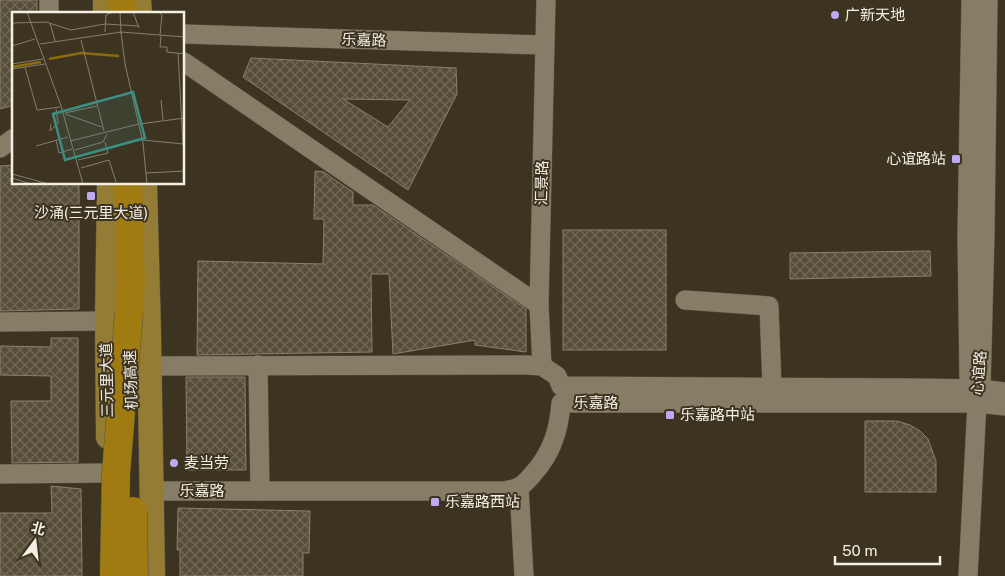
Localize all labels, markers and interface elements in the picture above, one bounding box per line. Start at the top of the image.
place label: 广新天地 [845,6,905,23]
marker: 广新天地 [829,9,841,21]
inset map [12,12,185,185]
street label: 乐嘉路 [341,30,387,49]
place label: 心谊路站 [886,150,946,167]
marker: 心谊路站 [950,153,962,165]
street label: 汇景路 [533,160,550,206]
marker: 沙涌(三元里大道) [85,190,97,202]
place label: 沙涌(三元里大道) [34,204,148,221]
street label: 三元里大道 [97,342,116,418]
street label: 机场高速 [121,350,140,410]
street label: 心谊路 [968,350,989,396]
street label: 乐嘉路 [573,394,619,411]
place label: 乐嘉路中站 [680,406,755,423]
marker: 乐嘉路中站 [664,409,676,421]
place label: 麦当劳 [184,454,229,471]
marker: 麦当劳 [168,457,180,469]
street label: 乐嘉路 [179,482,225,499]
place label: 乐嘉路西站 [445,493,520,510]
marker: 乐嘉路西站 [429,496,441,508]
north arrow [10,516,60,566]
text: 北 [30,519,47,538]
scale bar [835,534,940,566]
text: 50 m [842,542,877,559]

